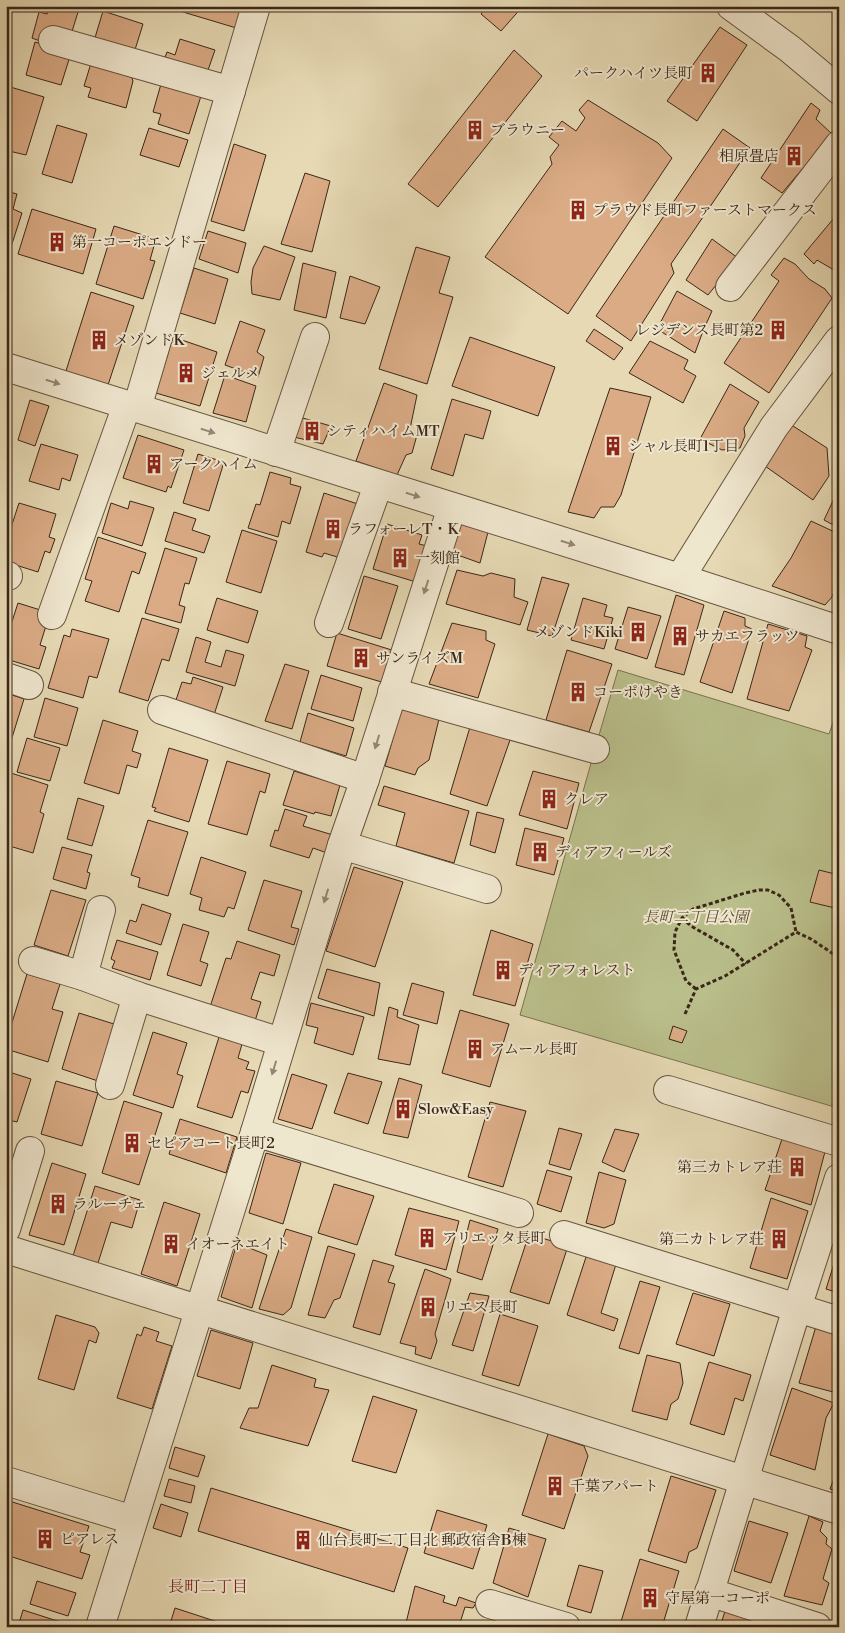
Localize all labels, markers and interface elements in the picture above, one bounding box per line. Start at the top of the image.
building icon: パークハイツ長町 [697,62,719,84]
place label: パークハイツ長町 [574,64,693,83]
building icon: ブラウニー [464,119,486,141]
place label: ブラウニー [490,121,565,140]
building icon: 相原畳店 [783,145,805,167]
place label: 相原畳店 [719,147,779,166]
building icon: プラウド長町ファーストマークス [567,199,589,221]
place label: プラウド長町ファーストマークス [593,201,817,220]
building icon: 第一コーポエンドー [46,231,68,253]
place label: 第一コーポエンドー [72,233,207,252]
building icon: レジデンス長町第2 [767,319,789,341]
place label: レジデンス長町第2 [636,321,763,340]
building icon: メゾンドK [88,329,110,351]
place label: メゾンドK [114,331,186,350]
building icon: ジェルメ [175,362,197,384]
place label: ジェルメ [201,364,260,383]
one-way arrow [45,379,60,386]
building icon: シティハイムMT [301,420,323,442]
place label: シティハイムMT [327,422,440,441]
one-way arrow [200,427,215,435]
building icon: シャル長町1丁目 [602,435,624,457]
place label: シャル長町1丁目 [628,437,739,456]
building icon: アークハイム [143,453,165,475]
place label: アークハイム [169,455,258,474]
one-way arrow [406,492,421,500]
building icon: ラフォーレT・K [322,518,344,540]
place label: ラフォーレT・K [348,520,460,539]
one-way arrow [561,540,576,548]
building icon: 一刻館 [389,547,411,569]
place label: 一刻館 [415,549,460,568]
one-way arrow [422,580,430,595]
building icon: メゾンドKiki [627,621,649,643]
place label: メゾンドKiki [535,623,623,642]
building icon: サカエフラッツ [669,625,691,647]
place label: サカエフラッツ [695,627,799,646]
building icon: サンライズM [350,647,372,669]
place label: サンライズM [376,649,464,668]
building icon: コーポけやき [567,681,589,703]
place label: コーポけやき [593,683,683,702]
one-way arrow [372,734,380,749]
building icon: クレア [538,788,560,810]
place label: クレア [564,790,609,809]
building icon: ディアフィールズ [529,841,551,863]
place label: ディアフィールズ [555,843,672,862]
one-way arrow [322,889,330,904]
park label: 長町二丁目公園 [643,908,751,927]
building icon: ディアフォレスト [492,959,514,981]
place label: ディアフォレスト [518,961,636,980]
building icon: アムール長町 [464,1038,486,1060]
place label: アムール長町 [490,1040,578,1059]
one-way arrow [269,1061,277,1076]
building icon: Slow&Easy [392,1098,414,1120]
place label: Slow&Easy [418,1100,494,1119]
building icon: セピアコート長町2 [121,1132,143,1154]
place label: セピアコート長町2 [147,1134,275,1153]
building icon: 第三カトレア荘 [786,1156,808,1178]
place label: 第三カトレア荘 [677,1158,782,1177]
building icon: ラルーチェ [47,1193,69,1215]
place label: ラルーチェ [73,1195,147,1214]
building icon: アリエッタ長町 [416,1227,438,1249]
building icon: 第二カトレア荘 [768,1228,790,1250]
place label: アリエッタ長町 [442,1229,546,1248]
place label: 第二カトレア荘 [659,1230,764,1249]
building icon: イオーネエイト [160,1233,182,1255]
place label: イオーネエイト [186,1235,290,1254]
building icon: リエス長町 [417,1296,439,1318]
place label: リエス長町 [443,1298,518,1317]
building icon: 千葉アパート [544,1475,566,1497]
place label: 千葉アパート [570,1477,659,1496]
building icon: ピアレス [34,1528,56,1550]
building icon: 仙台長町二丁目北 郵政宿舎B棟 [292,1529,314,1551]
place label: ピアレス [60,1530,119,1549]
place label: 仙台長町二丁目北 郵政宿舎B棟 [318,1531,527,1550]
district label: 長町二丁目 [168,1577,248,1597]
building icon: 守屋第一コーポ [639,1587,661,1609]
place label: 守屋第一コーポ [665,1589,770,1608]

